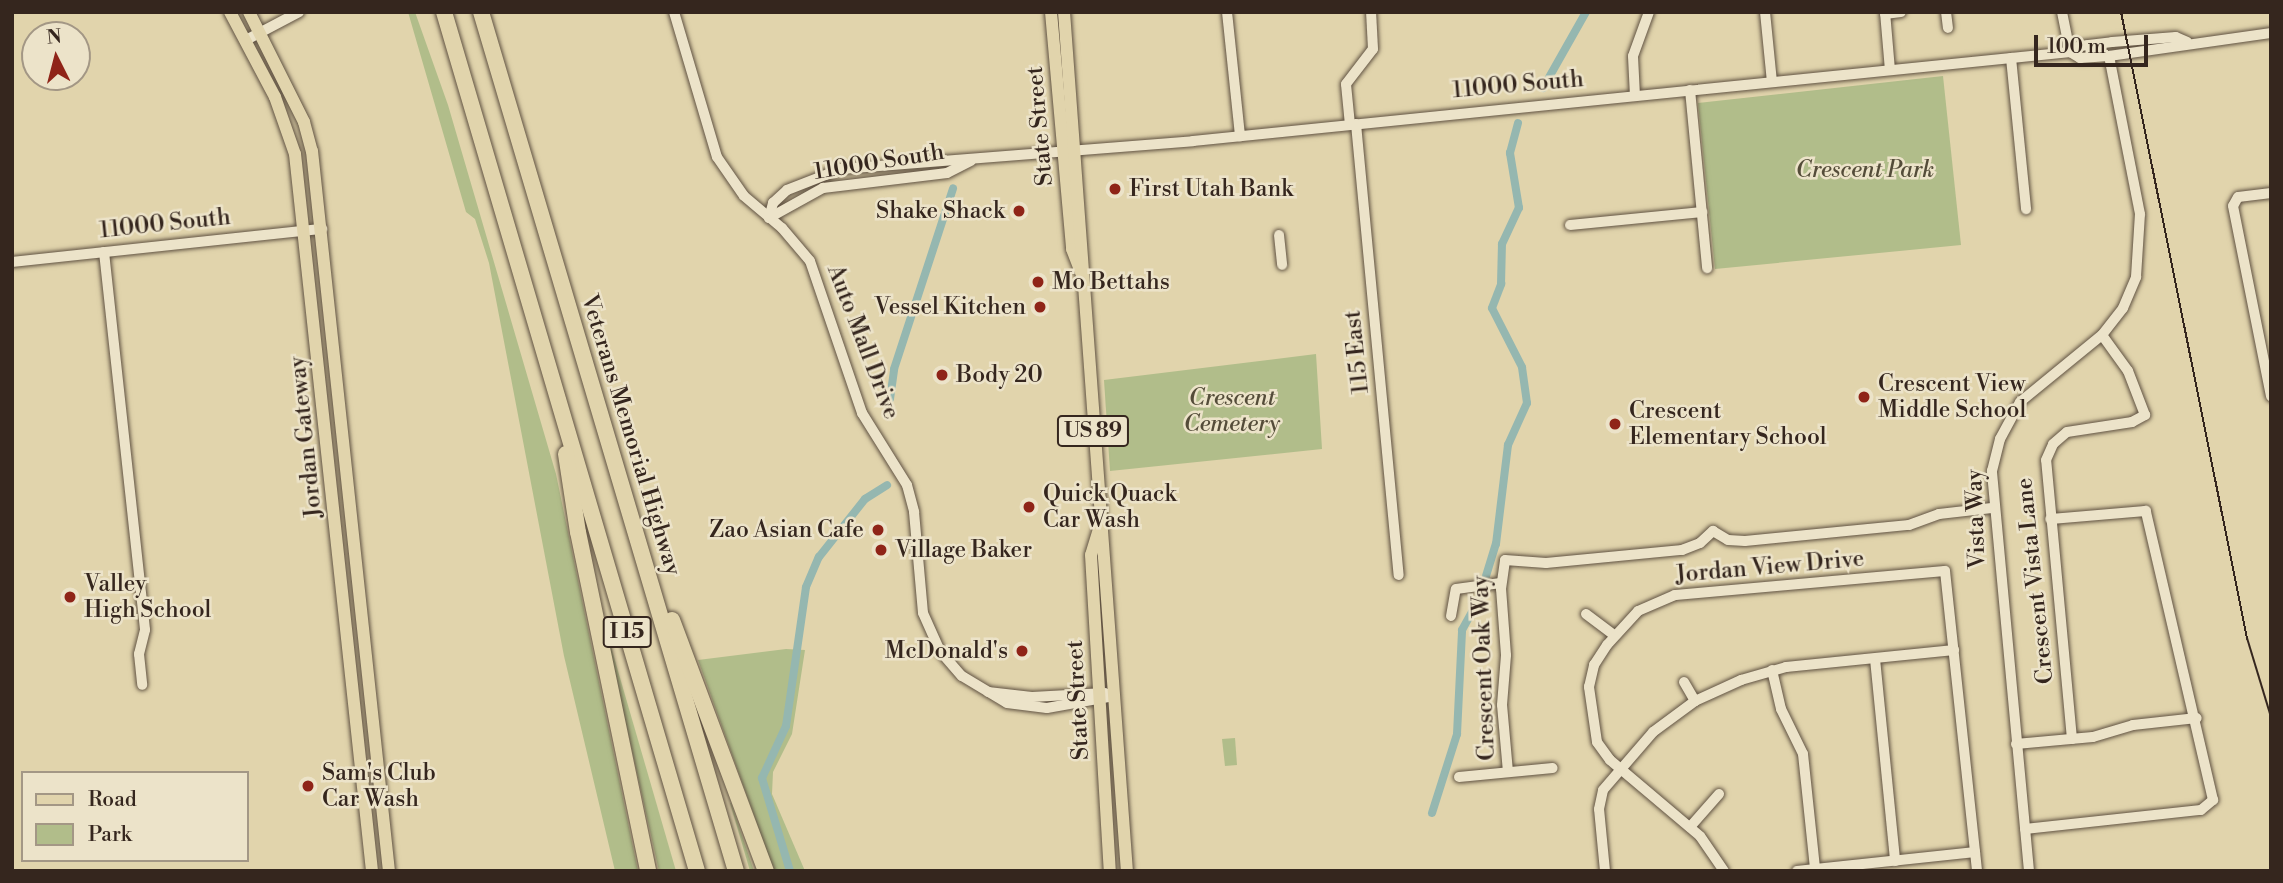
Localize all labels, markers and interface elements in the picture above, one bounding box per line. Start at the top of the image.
north arrow [21,21,91,91]
scale bar [2038,21,2152,65]
text: N [45,24,63,50]
text: 100 m [2047,34,2106,60]
street label: State Street [1021,65,1059,187]
street label: 11000 South [1451,66,1585,104]
street label: 11000 South [812,138,946,186]
park label: Crescent Park [1796,156,1934,184]
place label: First Utah Bank [1129,175,1293,203]
marker: First Utah Bank [1107,181,1123,197]
place label: Shake Shack [876,197,1005,225]
street label: 11000 South [98,203,232,245]
marker: Shake Shack [1011,203,1027,219]
street label: Auto Mall Drive [821,261,905,423]
place label: Mo Bettahs [1052,268,1170,296]
marker: Mo Bettahs [1030,274,1046,290]
street label: Veterans Memorial Highway [575,291,687,579]
place label: Vessel Kitchen [874,293,1026,321]
marker: Vessel Kitchen [1032,299,1048,315]
street label: 115 East [1339,309,1375,395]
street label: Jordan Gateway [284,355,328,519]
place label: Body 20 [956,361,1043,389]
marker: Body 20 [934,367,950,383]
place label: Crescent View Middle School [1878,370,2026,424]
park label: Crescent Cemetery [1184,384,1280,438]
marker: Crescent View Middle School [1856,389,1872,405]
place label: Crescent Elementary School [1629,397,1827,451]
road number: US 89 [1056,414,1130,448]
marker: Crescent Elementary School [1607,416,1623,432]
street label: Vista Way [1960,469,1992,569]
street label: Crescent Vista Lane [2010,477,2060,685]
place label: Quick Quack Car Wash [1043,480,1176,534]
marker: Quick Quack Car Wash [1021,499,1037,515]
place label: Zao Asian Cafe [709,516,864,544]
marker: Zao Asian Cafe [870,522,886,538]
place label: Village Baker [895,536,1032,564]
marker: Village Baker [873,542,889,558]
street label: Jordan View Drive [1675,545,1865,589]
place label: Valley High School [84,570,211,624]
street label: Crescent Oak Way [1467,575,1501,761]
marker: Valley High School [62,589,78,605]
road number: I 15 [602,614,652,650]
place label: McDonald's [885,637,1008,665]
street label: State Street [1061,639,1095,761]
marker: McDonald's [1014,643,1030,659]
place label: Sam's Club Car Wash [322,759,436,813]
legend [21,771,248,862]
marker: Sam's Club Car Wash [300,778,316,794]
text: Road [88,787,137,813]
text: Park [88,822,132,848]

